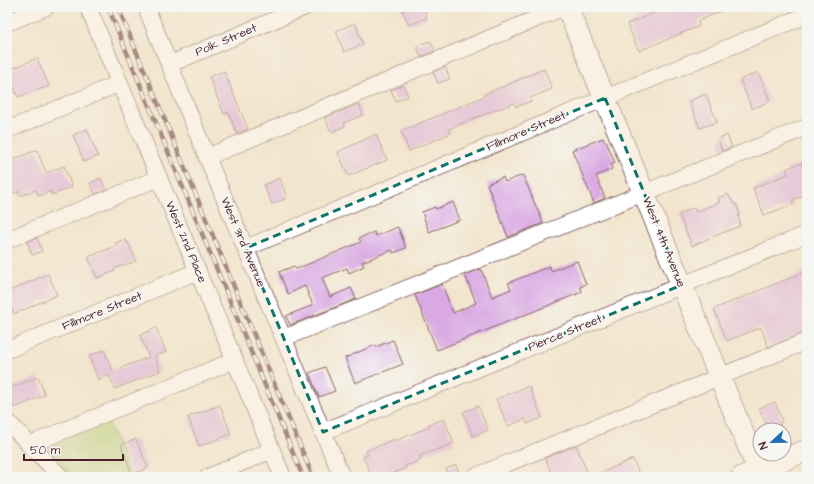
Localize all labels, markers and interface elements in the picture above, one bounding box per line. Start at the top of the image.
street label: Polk Street [193,19,260,61]
street label: Fillmore Street [484,107,569,155]
street label: West 3rd Avenue [216,194,270,290]
street label: West 4th Avenue [638,194,690,290]
street label: West 2nd Place [161,199,211,286]
street label: Fillmore Street [59,287,145,335]
street label: Pierce Street [525,310,605,356]
north arrow [752,422,792,462]
scale bar [24,436,123,462]
text: N [755,439,771,452]
text: 50 m [30,442,61,459]

